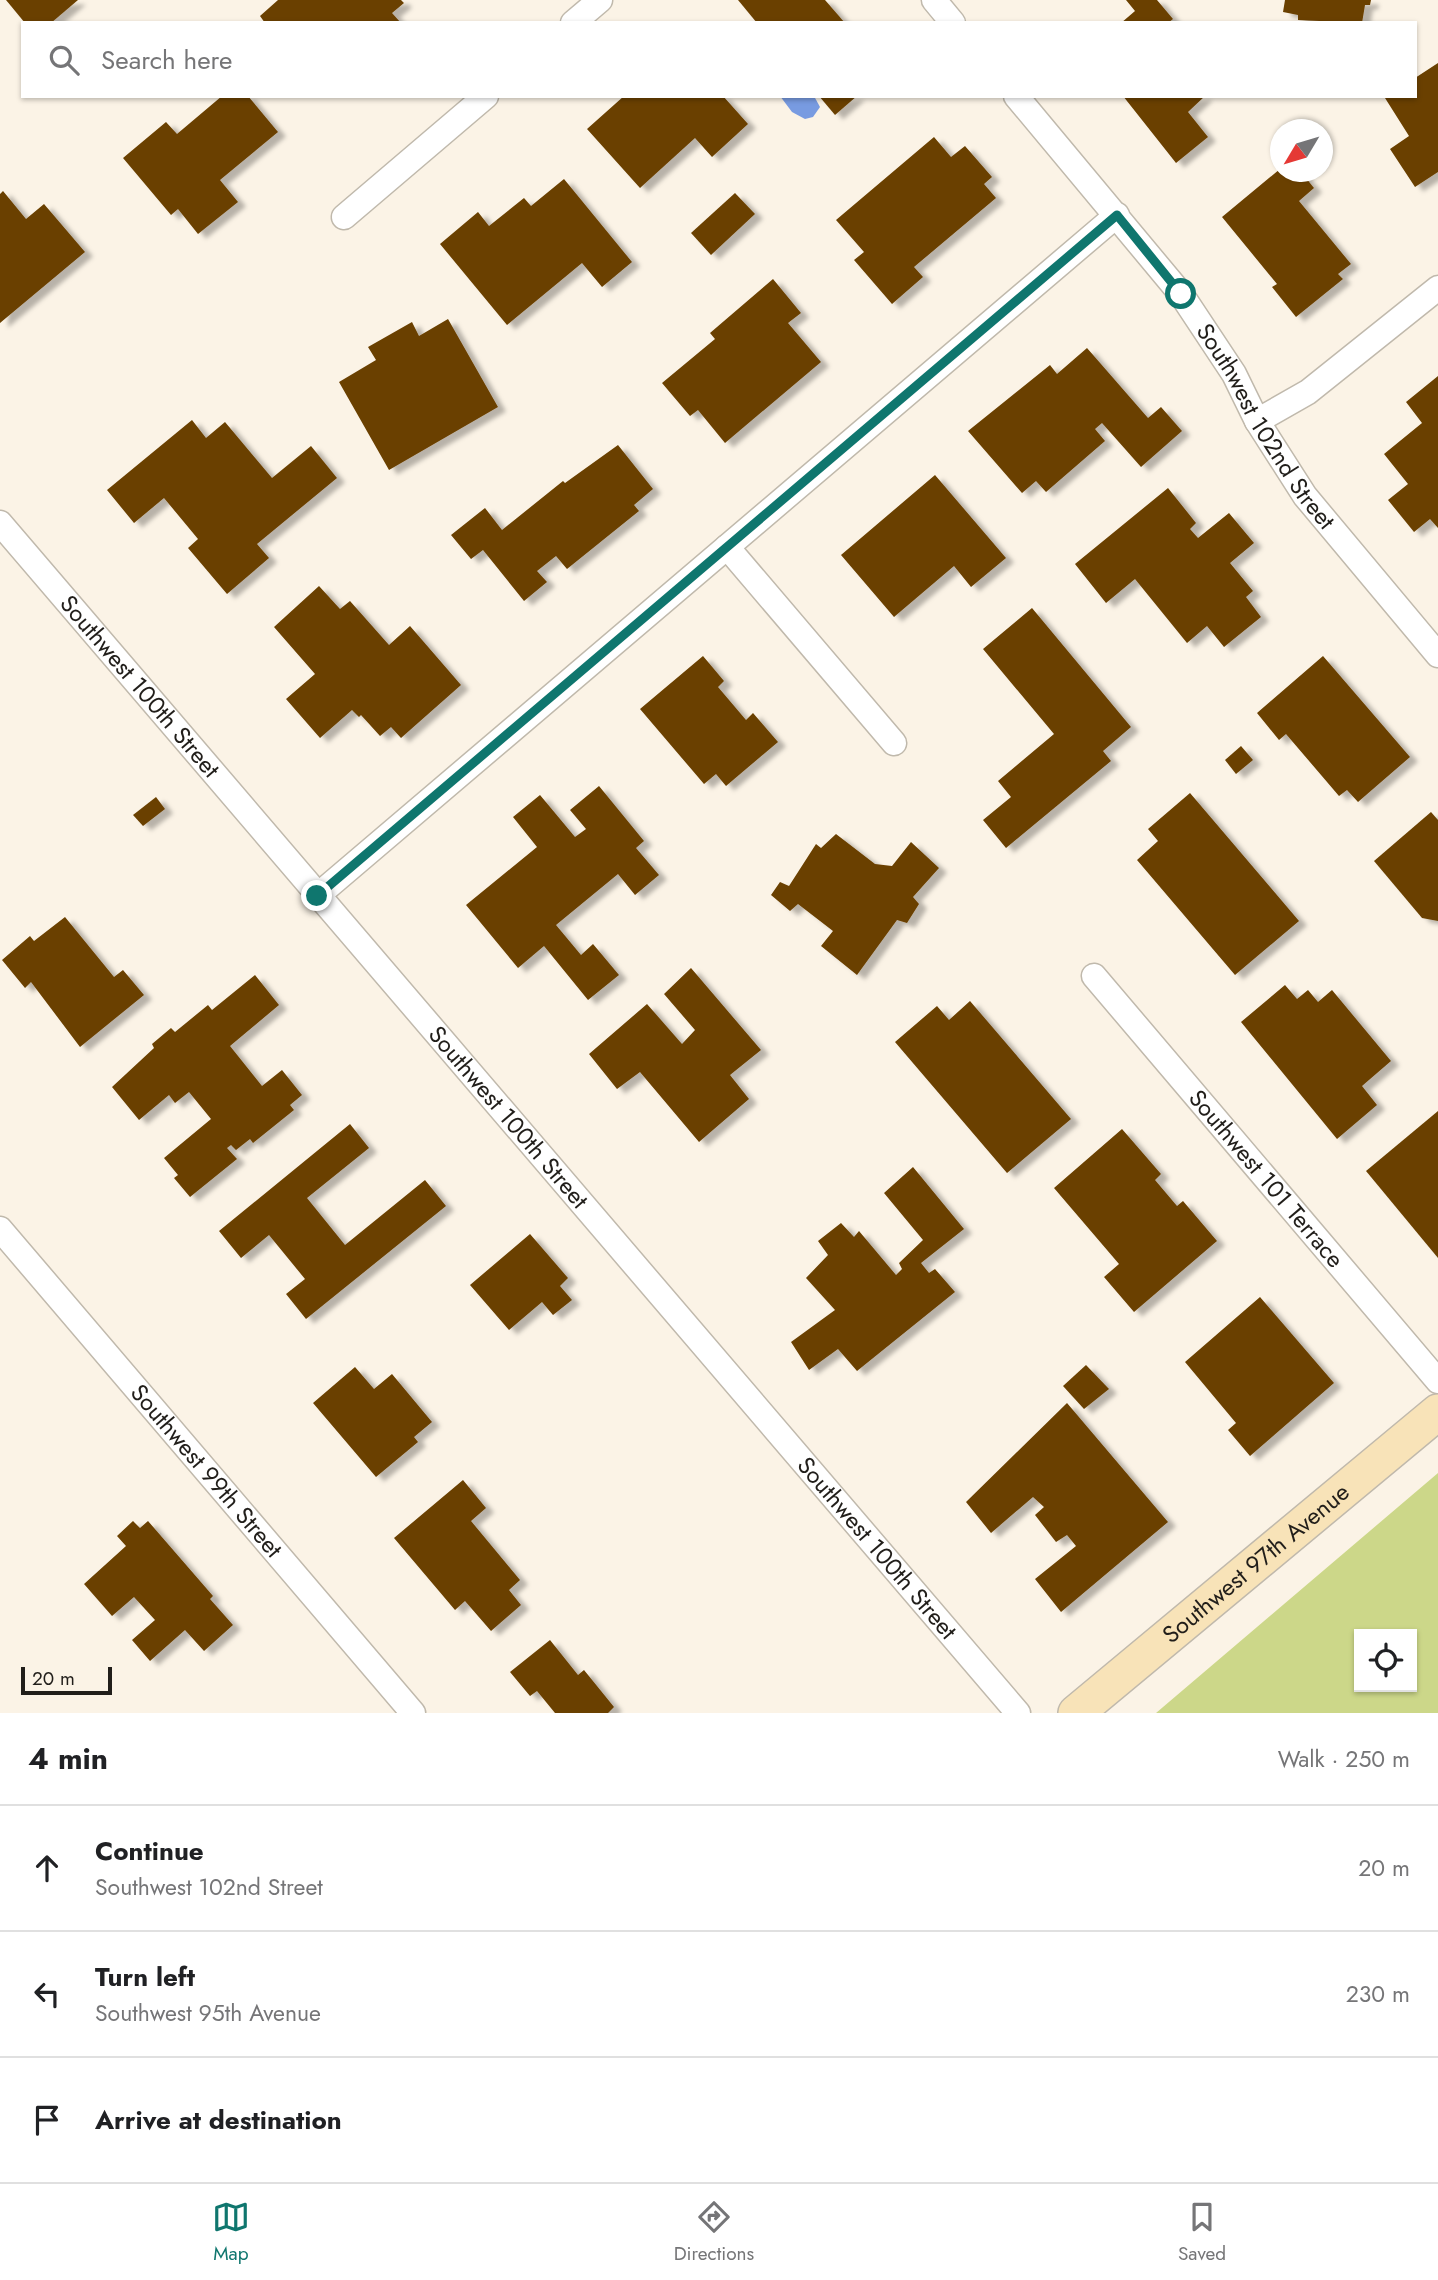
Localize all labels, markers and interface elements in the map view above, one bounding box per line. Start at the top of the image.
search box [21,21,1417,98]
icon: search [45,41,83,79]
text: Search here [101,41,233,79]
north arrow [1270,119,1333,182]
route start [1165,278,1196,309]
street label: Southwest 102nd Street [1188,316,1344,537]
street label: Southwest 100th Street [52,587,229,785]
route end [301,880,332,911]
street label: Southwest 100th Street [420,1018,597,1216]
street label: Southwest 101 Terrace [1181,1082,1353,1275]
street label: Southwest 99th Street [123,1376,291,1565]
street label: Southwest 100th Street [789,1449,966,1647]
street label: Southwest 97th Avenue [1154,1475,1357,1651]
map controls [1354,1629,1417,1692]
button: locate [1354,1629,1417,1692]
scale bar [21,1664,112,1696]
text: 20 m [32,1665,75,1692]
text: 4 min [28,1737,108,1780]
text: Walk · 250 m [1278,1742,1410,1776]
text: Continue [95,1832,204,1870]
icon: ahead [28,1849,66,1887]
text: 20 m [1358,1851,1410,1885]
text: Southwest 102nd Street [95,1870,323,1904]
text: Turn left [95,1958,195,1996]
icon: left [28,1975,66,2013]
text: 230 m [1346,1977,1410,2011]
text: Southwest 95th Avenue [95,1996,321,2030]
icon: arrive [28,2101,66,2139]
text: Arrive at destination [95,2101,342,2139]
tab: Map [212,2198,250,2267]
tab: Directions [674,2198,754,2267]
tab: Saved [1178,2198,1226,2267]

